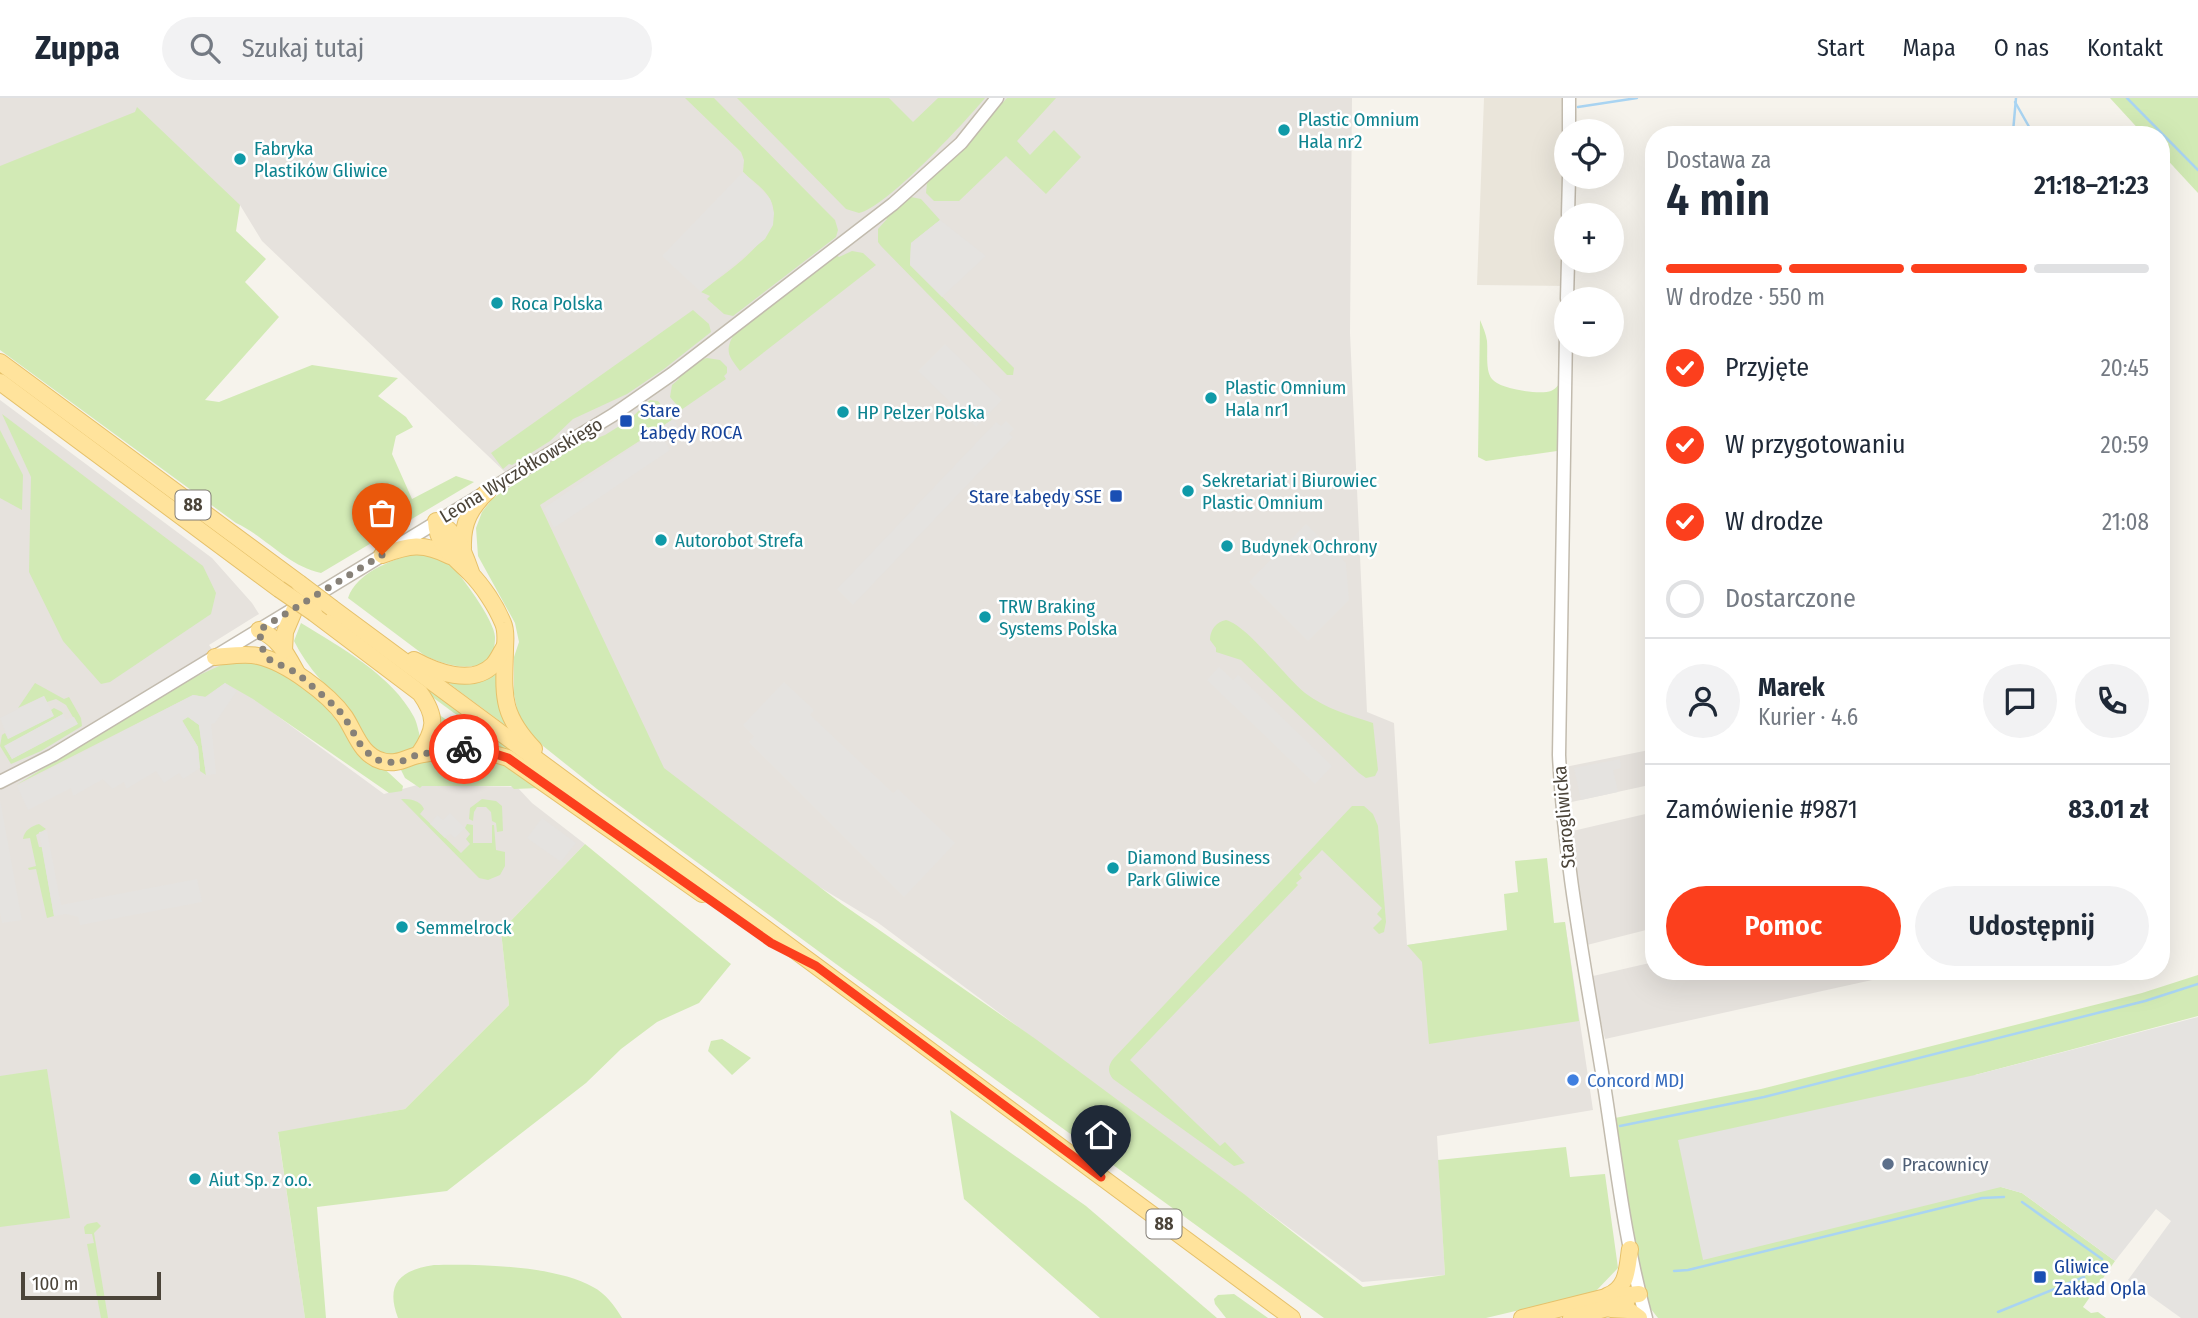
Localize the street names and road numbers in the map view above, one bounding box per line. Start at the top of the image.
street label: Leona Wyczółkowskiego [435,412,607,528]
road number: 88 [176,491,210,520]
street label: Starogliwicka [1548,765,1580,869]
road number: 88 [1146,1210,1182,1238]

